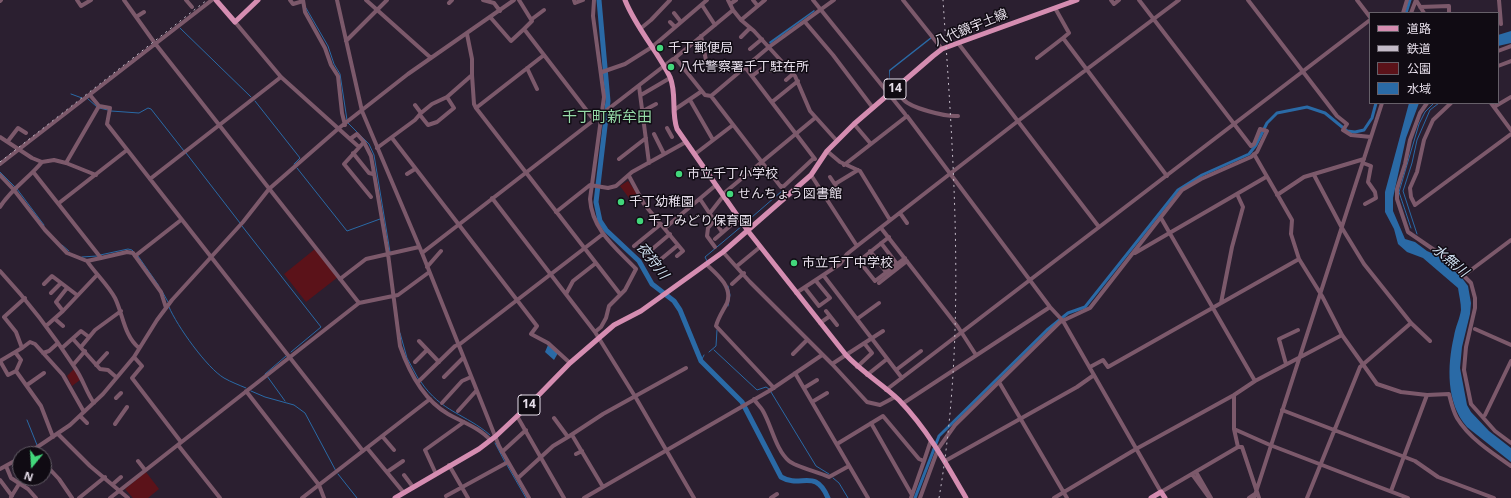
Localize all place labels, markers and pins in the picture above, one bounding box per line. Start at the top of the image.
place label: 千丁郵便局 [668,40,733,56]
marker: 千丁郵便局 [655,43,665,53]
place label: 八代警察署千丁駐在所 [679,59,809,75]
marker: 八代警察署千丁駐在所 [666,62,676,72]
place label: 市立千丁小学校 [687,166,778,182]
marker: 市立千丁小学校 [674,169,684,179]
place label: せんちょう図書館 [738,186,842,202]
marker: せんちょう図書館 [725,189,735,199]
place label: 千丁幼稚園 [629,194,694,210]
marker: 千丁幼稚園 [616,197,626,207]
place label: 千丁みどり保育園 [648,213,752,229]
marker: 千丁みどり保育園 [635,216,645,226]
place label: 市立千丁中学校 [802,255,893,271]
marker: 市立千丁中学校 [789,258,799,268]

